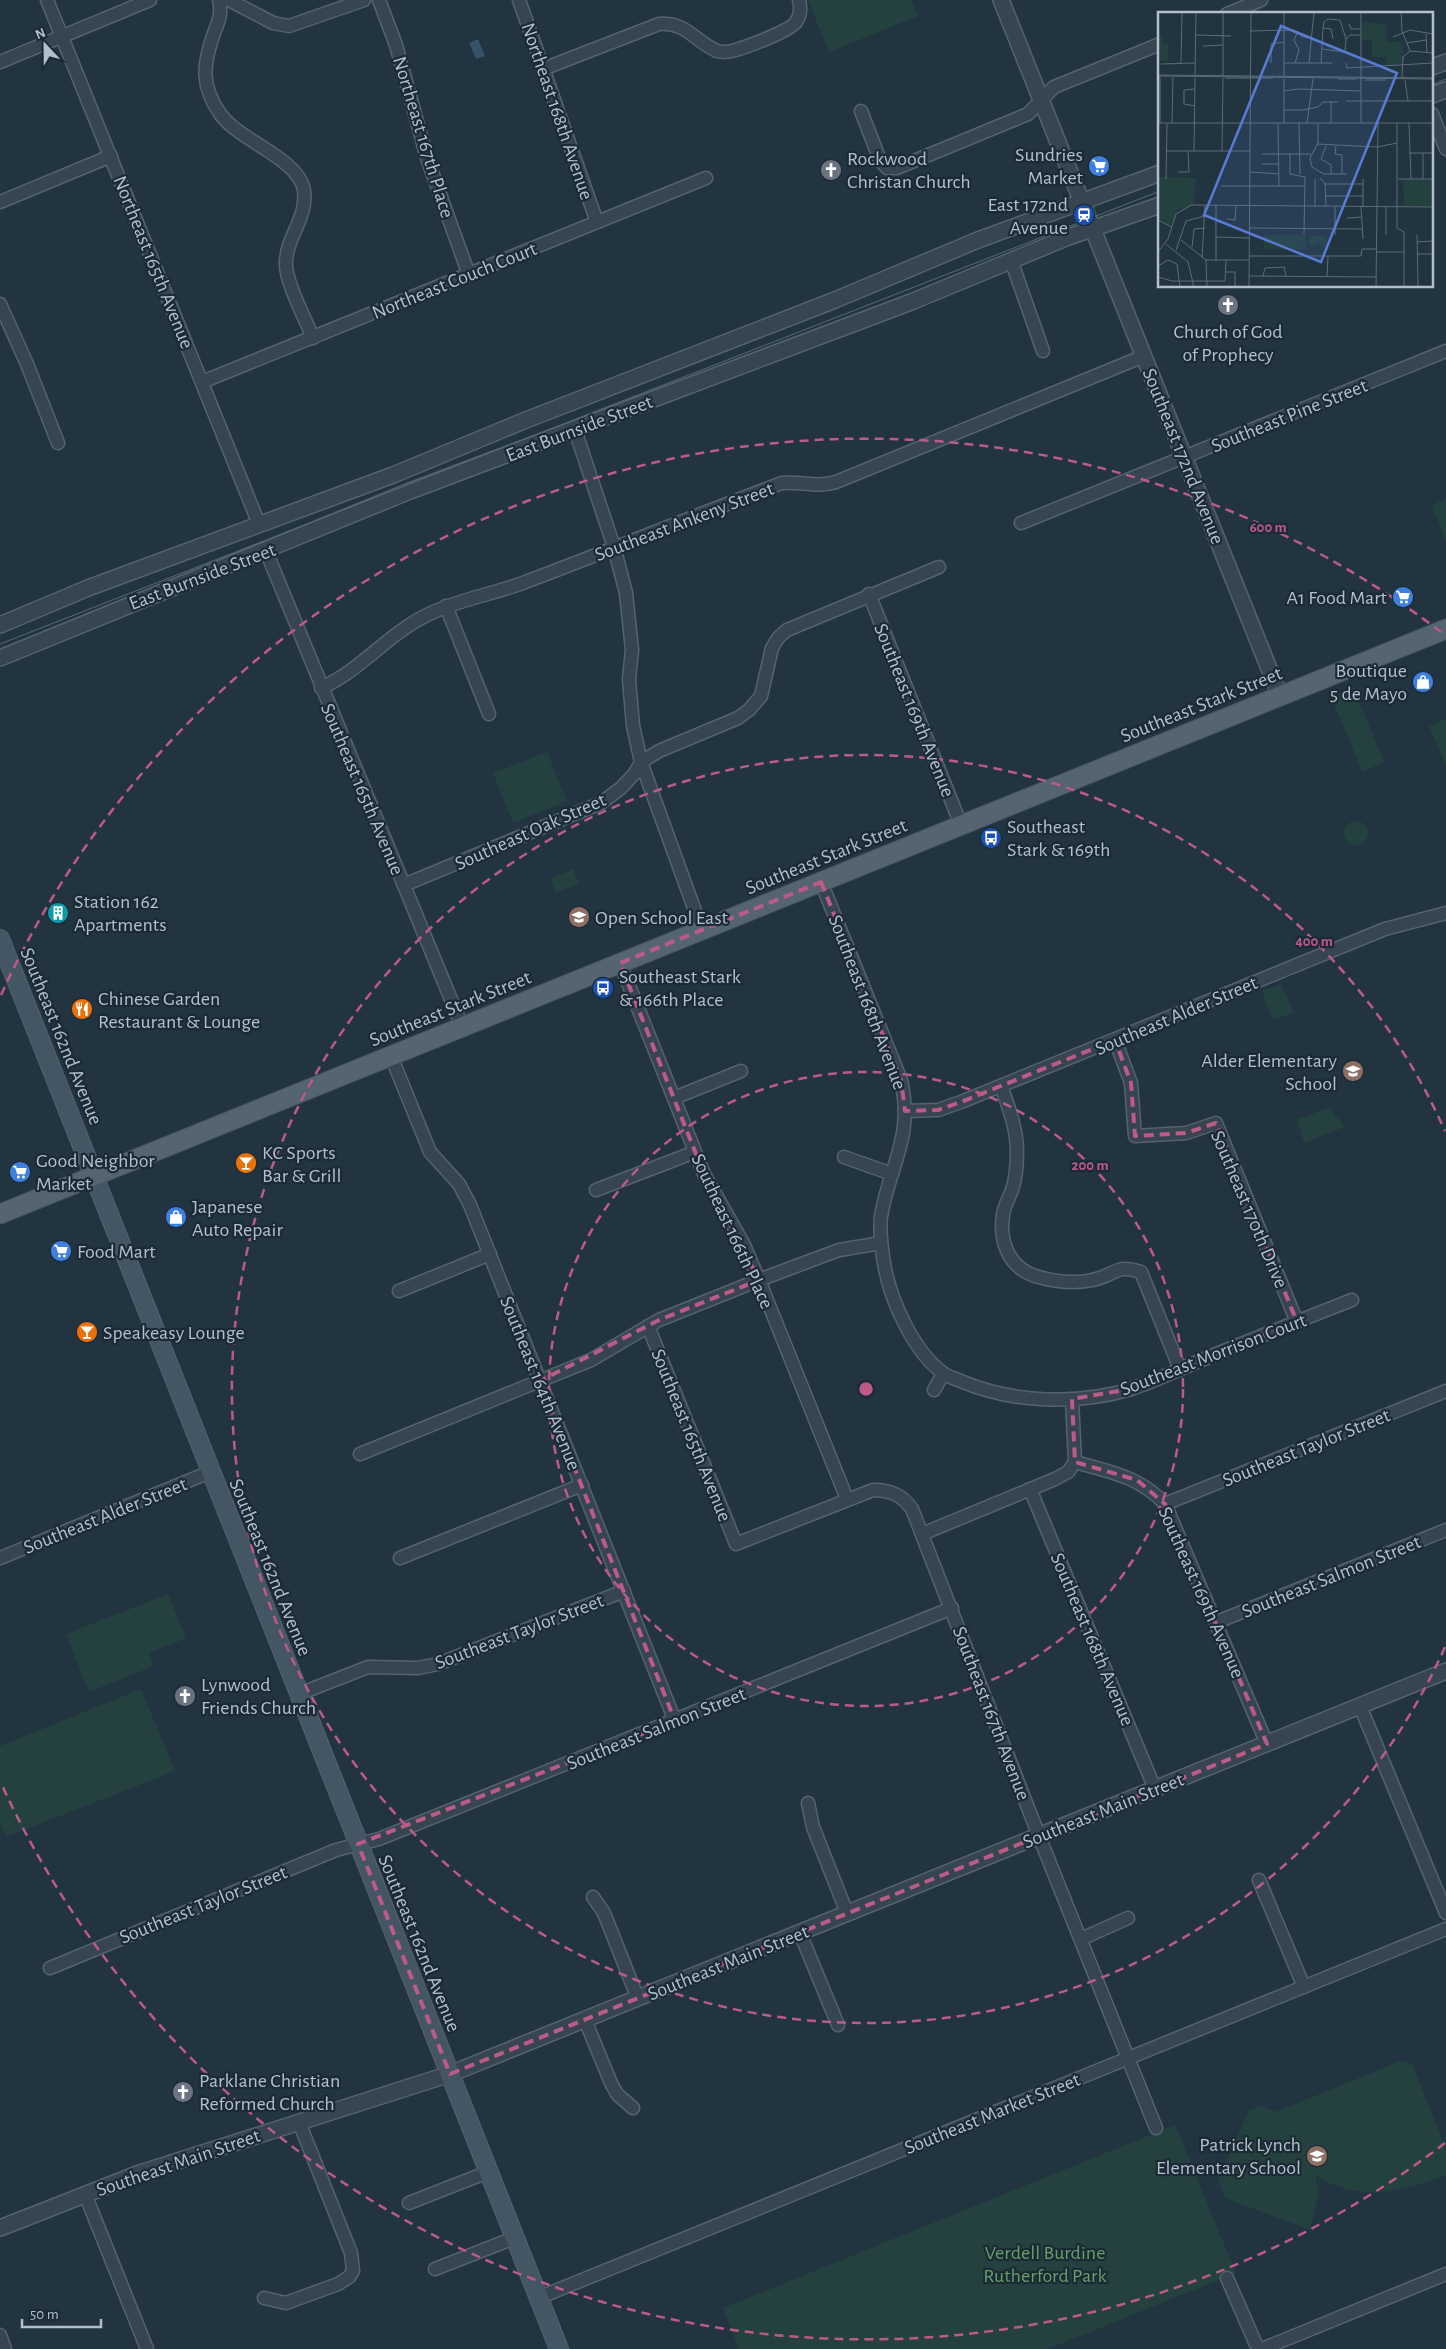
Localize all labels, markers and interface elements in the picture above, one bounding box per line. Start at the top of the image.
inset map [1158,12,1434,288]
north arrow [20,20,70,70]
street label: Northeast 168th Avenue [517,20,597,202]
text: N [33,26,48,42]
street label: Northeast 167th Place [389,54,457,220]
place label: Sundries Market [1015,145,1084,188]
place label: Rockwood Christan Church [847,149,971,192]
supermarket icon: Sundries Market [1087,154,1111,178]
church icon: Rockwood Christan Church [819,158,843,182]
street label: Northeast 165th Avenue [109,173,197,352]
place label: East 172nd Avenue [987,195,1068,238]
station icon: East 172nd Avenue [1072,203,1096,227]
street label: Northeast Couch Court [369,239,540,323]
church icon: Church of God of Prophecy [1216,293,1240,317]
place label: Church of God of Prophecy [1173,322,1283,365]
street label: Southeast 172nd Avenue [1139,365,1228,547]
street label: Southeast Pine Street [1208,375,1371,456]
street label: East Burnside Street [503,392,656,466]
street label: Southeast Ankeny Street [592,478,777,565]
text: 600 m [1249,520,1287,535]
street label: East Burnside Street [126,540,279,614]
supermarket icon: A1 Food Mart [1391,585,1415,609]
place label: A1 Food Mart [1287,588,1388,608]
street label: Southeast 169th Avenue [870,621,958,800]
place label: Boutique 5 de Mayo [1330,661,1407,704]
street label: Southeast Stark Street [1118,663,1286,746]
shop icon: Boutique 5 de Mayo [1411,670,1435,694]
street label: Southeast 165th Avenue [317,701,407,878]
street label: Southeast Oak Street [452,789,609,874]
street label: Southeast Stark Street [743,815,911,898]
place label: Southeast Stark & 169th [1007,817,1110,860]
bus stop icon: Southeast Stark & 169th [979,826,1003,850]
place label: Station 162 Apartments [74,892,167,935]
building icon: Station 162 Apartments [46,901,70,925]
school or university icon: Open School East [567,905,591,929]
place label: Open School East [595,908,729,928]
street label: Southeast 168th Avenue [824,912,910,1093]
text: 400 m [1295,934,1333,949]
street label: Southeast 162nd Avenue [16,945,106,1128]
street label: Southeast Stark Street [367,967,535,1050]
place label: Southeast Stark & 166th Place [619,967,741,1010]
street label: Southeast Alder Street [1092,972,1261,1059]
bus stop icon: Southeast Stark & 166th Place [591,976,615,1000]
place label: Chinese Garden Restaurant & Lounge [98,989,260,1032]
restaurant icon: Chinese Garden Restaurant & Lounge [70,997,94,1021]
place label: Alder Elementary School [1201,1051,1337,1094]
school or university icon: Alder Elementary School [1341,1059,1365,1083]
street label: Southeast 170th Drive [1207,1128,1291,1291]
place label: KC Sports Bar & Grill [262,1143,342,1186]
place label: Good Neighbor Market [36,1151,155,1194]
bar icon: KC Sports Bar & Grill [234,1151,258,1175]
street label: Southeast 166th Place [687,1151,777,1312]
text: 200 m [1071,1158,1109,1173]
supermarket icon: Good Neighbor Market [8,1160,32,1184]
place label: Japanese Auto Repair [192,1197,283,1240]
shop icon: Japanese Auto Repair [164,1205,188,1229]
supermarket icon: Food Mart [49,1239,73,1263]
place label: Food Mart [77,1242,156,1262]
street label: Southeast 164th Avenue [496,1294,584,1473]
street label: Southeast Morrison Court [1118,1310,1310,1400]
bar icon: Speakeasy Lounge [75,1320,99,1344]
place label: Speakeasy Lounge [103,1323,245,1343]
street label: Southeast 165th Avenue [647,1346,735,1525]
centre of rings [857,1380,875,1398]
street label: Southeast Taylor Street [1220,1405,1394,1491]
street label: Southeast Alder Street [21,1474,190,1558]
street label: Southeast 162nd Avenue [225,1476,315,1659]
street label: Southeast 169th Avenue [1154,1504,1248,1681]
street label: Southeast Salmon Street [1239,1532,1424,1622]
street label: Southeast 168th Avenue [1047,1550,1138,1729]
street label: Southeast Taylor Street [432,1590,607,1673]
street label: Southeast 167th Avenue [949,1624,1033,1803]
place label: Lynwood Friends Church [201,1675,316,1718]
church icon: Lynwood Friends Church [173,1684,197,1708]
street label: Southeast Salmon Street [564,1684,749,1774]
street label: Southeast Main Street [1020,1769,1187,1852]
street label: Southeast 162nd Avenue [374,1852,464,2035]
street label: Southeast Taylor Street [117,1862,291,1948]
street label: Southeast Main Street [645,1921,812,2004]
street label: Southeast Market Street [902,2069,1084,2158]
place label: Parklane Christian Reformed Church [199,2071,340,2114]
church icon: Parklane Christian Reformed Church [171,2080,195,2104]
street label: Southeast Main Street [94,2125,263,2200]
place label: Patrick Lynch Elementary School [1156,2135,1301,2178]
school or university icon: Patrick Lynch Elementary School [1305,2144,1329,2168]
park label: Verdell Burdine Rutherford Park [983,2243,1107,2286]
scale bar [22,2296,101,2328]
text: 50 m [30,2307,59,2322]

